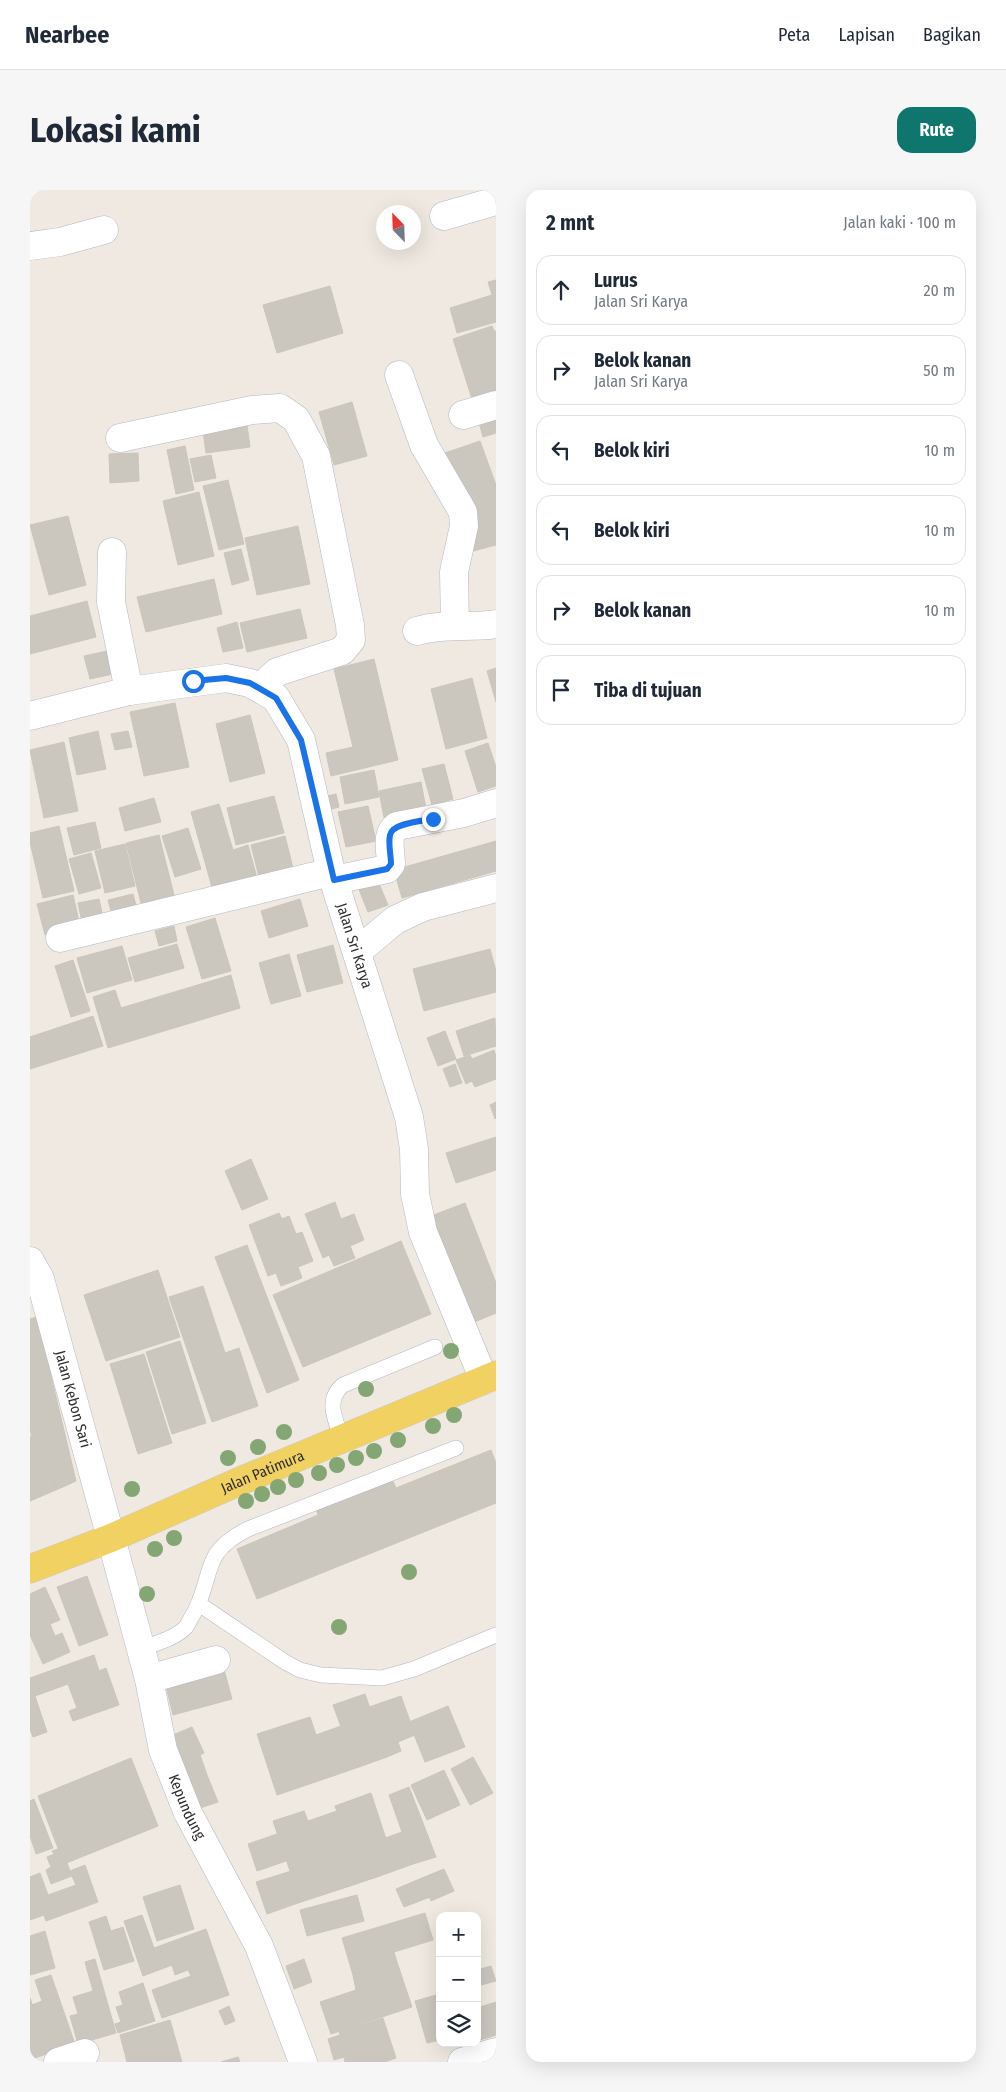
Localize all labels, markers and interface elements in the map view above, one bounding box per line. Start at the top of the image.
text: Nearbee [25,21,109,49]
text: Peta [778,24,810,46]
text: Lapisan [838,24,895,46]
text: Bagikan [923,24,981,46]
button: Rute [897,107,976,153]
text: Lokasi kami [30,109,201,151]
north arrow [376,205,421,250]
text: 2 mnt [546,210,595,236]
text: Jalan kaki · 100 m [843,213,956,232]
text: Lurus [594,269,638,292]
icon: ahead [547,276,575,304]
text: 20 m [924,281,955,300]
text: Jalan Sri Karya [594,292,688,311]
text: Belok kanan [594,349,691,372]
icon: right [547,356,575,384]
text: 50 m [923,361,955,380]
text: Jalan Sri Karya [594,372,688,391]
icon: left [547,436,575,464]
text: Belok kiri [594,439,670,462]
text: 10 m [924,441,955,460]
icon: left [547,516,575,544]
text: Belok kiri [594,519,670,542]
text: 10 m [924,521,955,540]
icon: right [547,596,575,624]
text: Belok kanan [594,599,691,622]
text: 10 m [924,601,955,620]
route start [182,670,205,693]
icon: arrive [547,676,575,704]
text: Tiba di tujuan [594,679,702,702]
route end [422,808,445,831]
street label: Jalan Sri Karya [332,901,376,990]
street label: Jalan Kebon Sari [51,1348,95,1450]
street label: Jalan Patimura [218,1447,307,1497]
street label: Kepundung [164,1772,209,1843]
map controls [436,1912,481,2047]
button: + [436,1912,481,1957]
button: − [436,1957,481,2002]
button: layers [436,2002,481,2047]

